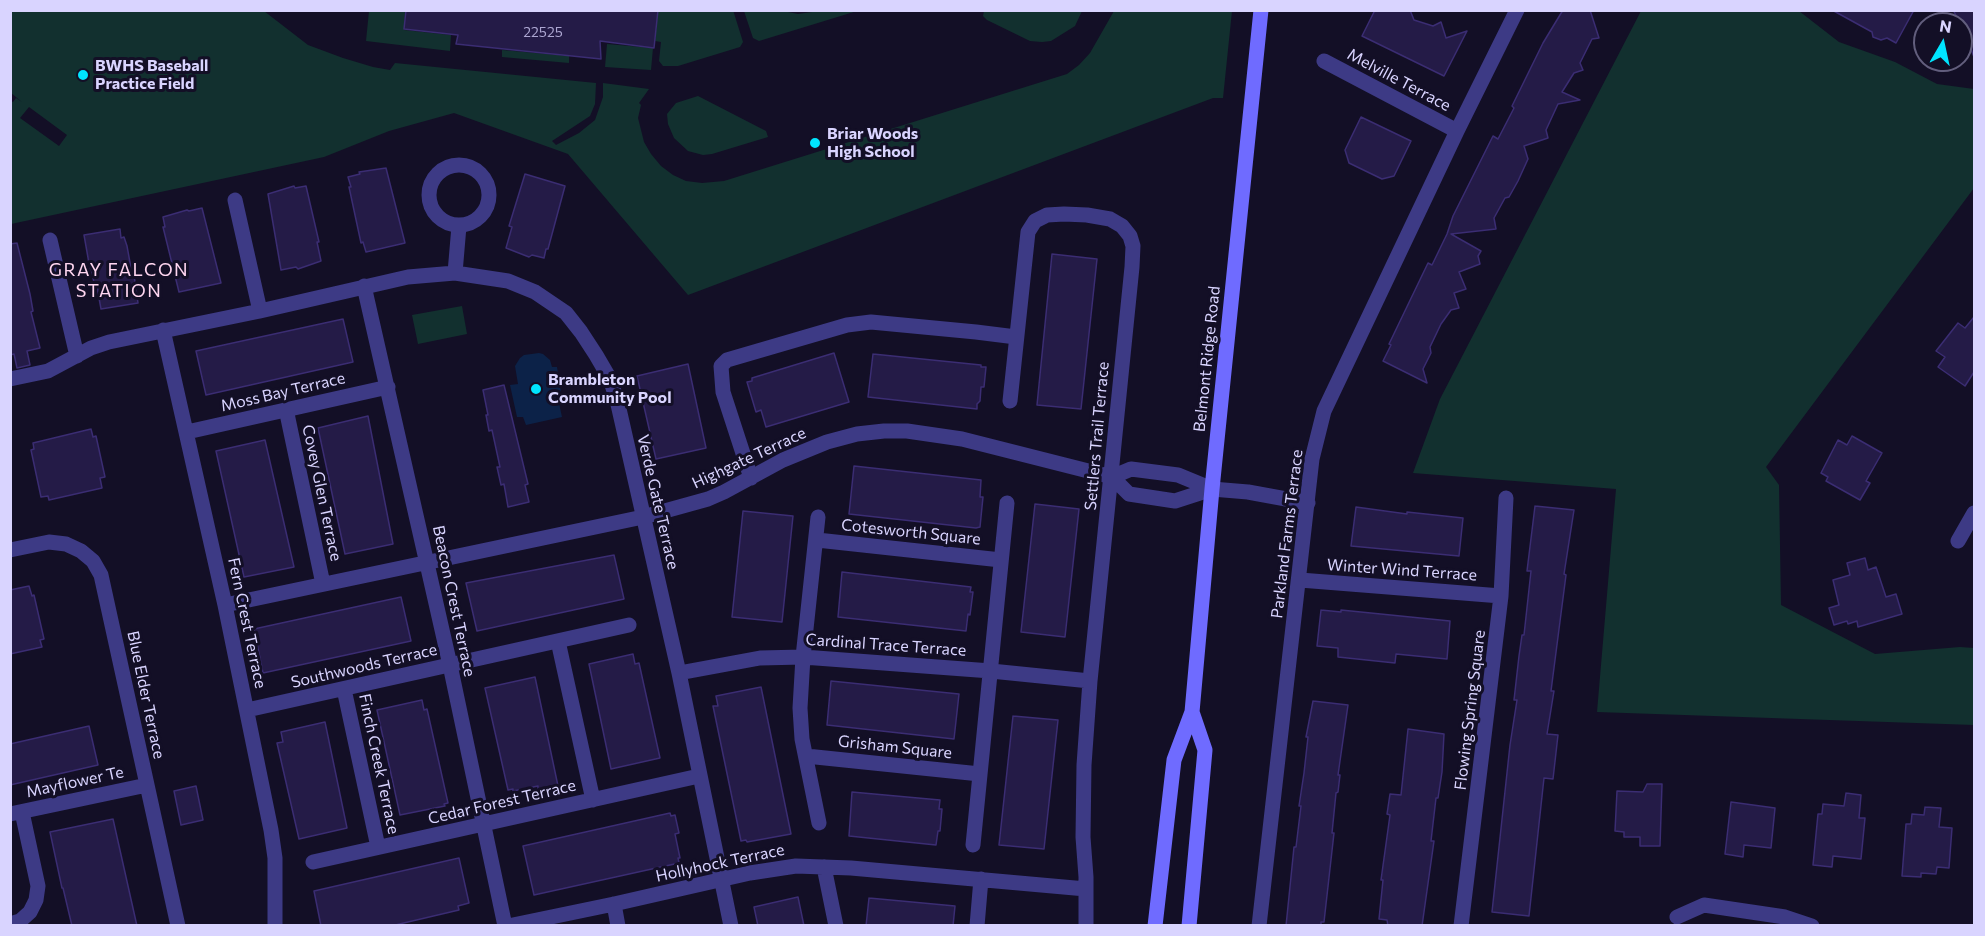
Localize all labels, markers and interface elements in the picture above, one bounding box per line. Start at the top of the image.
north arrow [1913,12,1973,72]
text: N [1938,15,1953,36]
house number: 22525 [523,24,563,40]
street label: Melville Terrace [1344,45,1454,115]
place label: BWHS Baseball Practice Field [95,56,208,94]
marker: BWHS Baseball Practice Field [76,68,90,82]
place label: Briar Woods High School [827,124,918,162]
marker: Briar Woods High School [808,136,822,150]
district label: GRAY FALCON STATION [49,259,189,302]
street label: Belmont Ridge Road [1190,285,1224,433]
street label: Settlers Trail Terrace [1081,361,1113,511]
street label: Moss Bay Terrace [219,368,347,416]
place label: Brambleton Community Pool [548,370,671,408]
marker: Brambleton Community Pool [529,382,543,396]
street label: Covey Glen Terrace [298,423,346,563]
street label: Highgate Terrace [689,423,809,493]
street label: Verde Gate Terrace [633,433,683,571]
street label: Parkland Farms Terrace [1267,448,1307,620]
street label: Cotesworth Square [840,515,982,549]
street label: Beacon Crest Terrace [429,524,479,678]
street label: Winter Wind Terrace [1326,555,1478,585]
street label: Fern Crest Terrace [224,556,270,690]
street label: Blue Elder Terrace [123,629,169,761]
street label: Flowing Spring Square [1451,629,1489,791]
street label: Cardinal Trace Terrace [805,630,967,660]
street label: Southwoods Terrace [289,640,439,692]
street label: Finch Creek Terrace [355,692,403,836]
street label: Grisham Square [837,731,953,763]
street label: Mayflower Te [25,762,125,802]
street label: Cedar Forest Terrace [426,776,578,828]
street label: Hollyhock Terrace [654,840,786,886]

